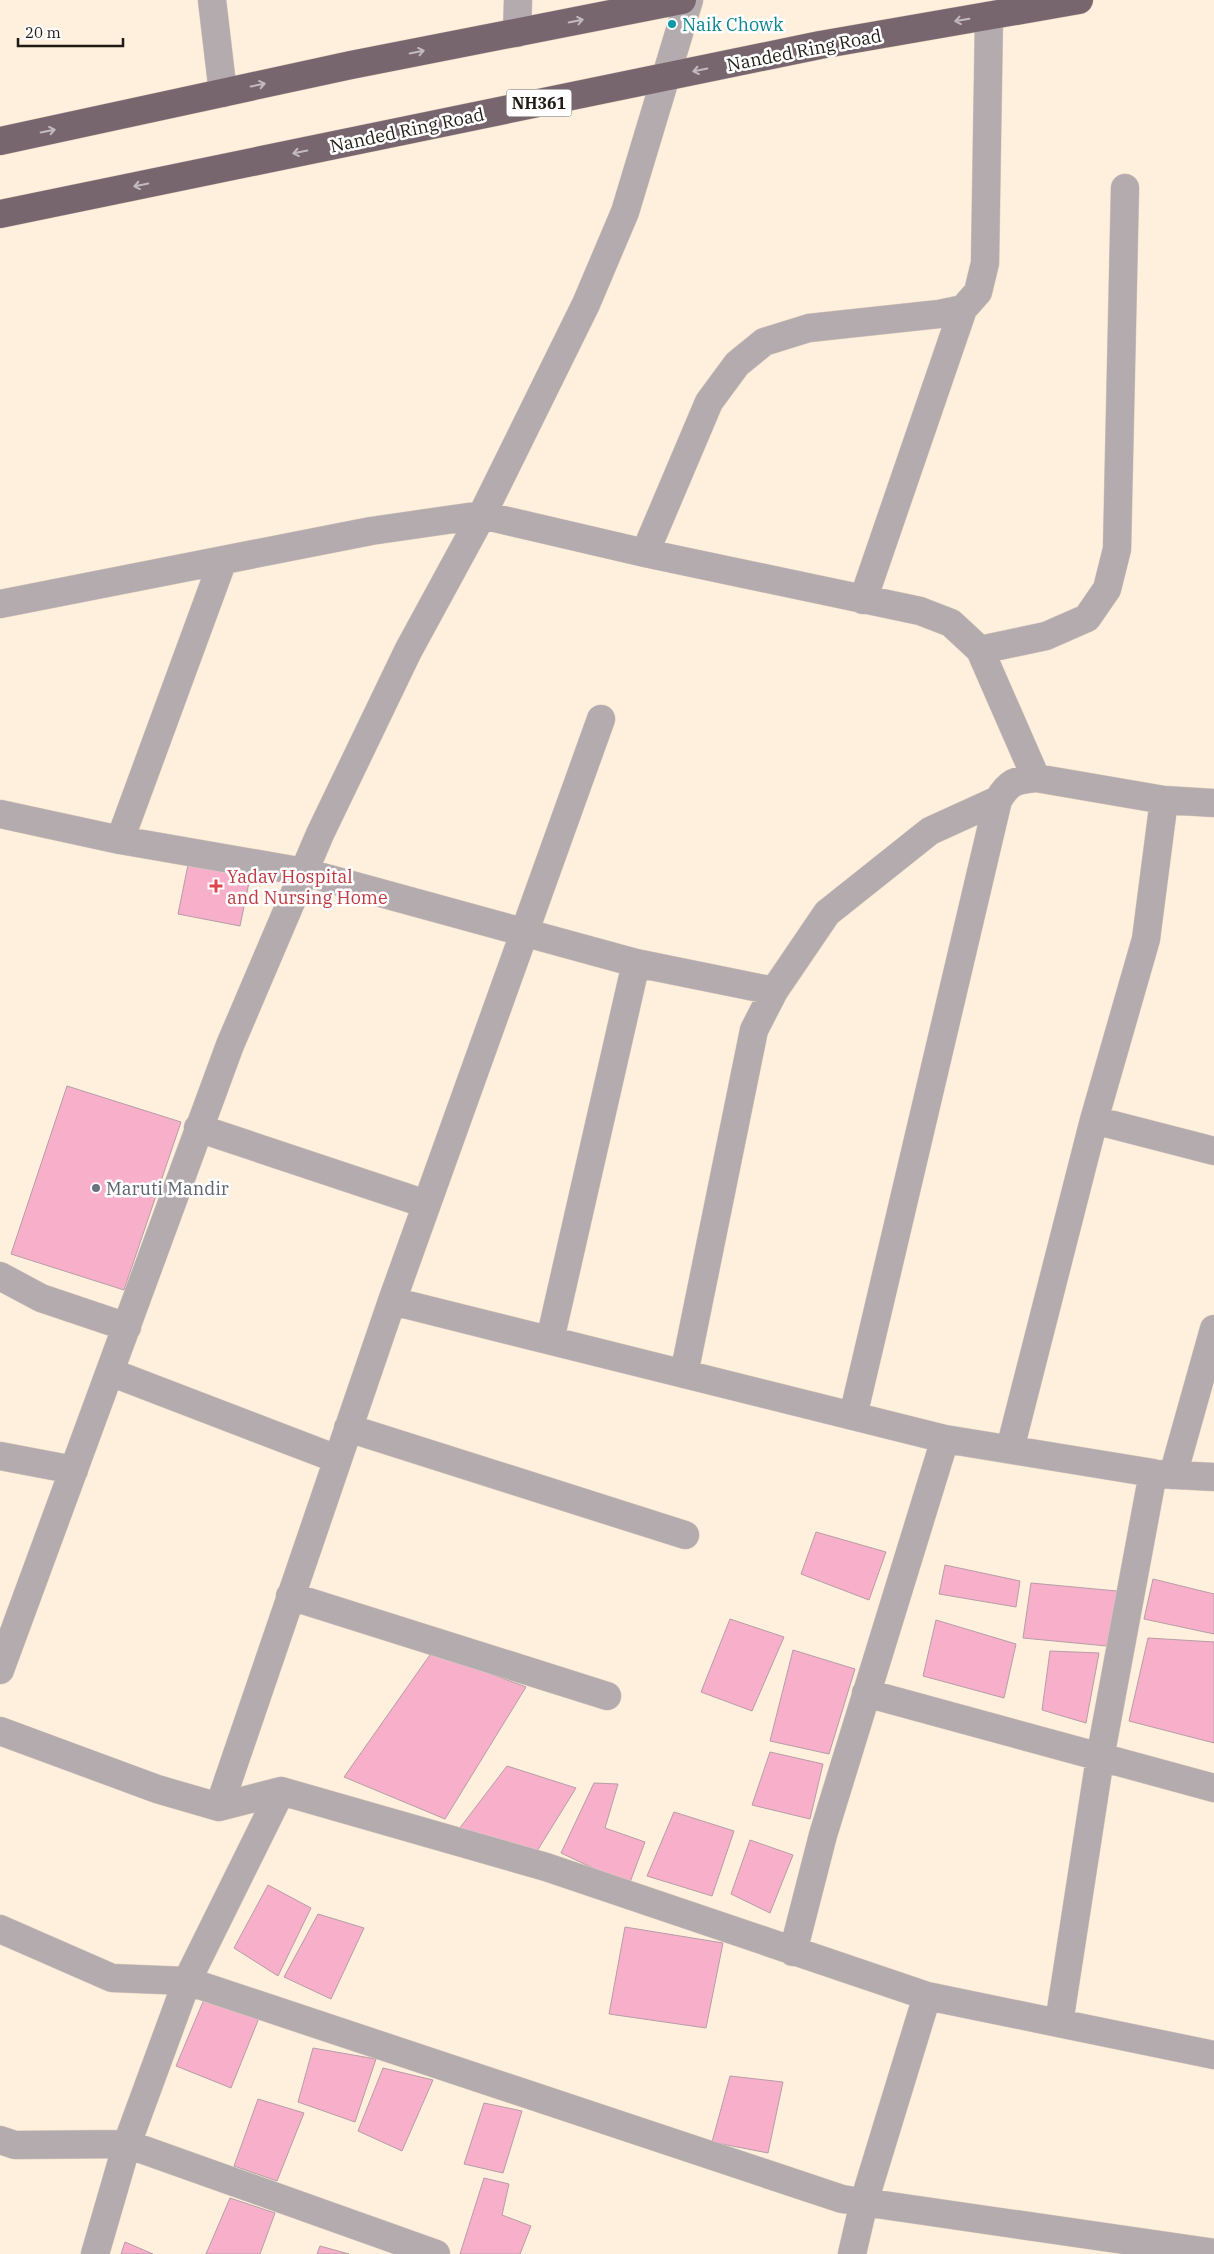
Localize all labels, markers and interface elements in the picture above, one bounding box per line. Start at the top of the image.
place label: Naik Chowk [682,13,784,36]
scale bar [18,15,122,47]
one-way arrow [568,16,584,25]
one-way arrow [955,16,971,26]
marker: Naik Chowk [666,18,678,30]
text: 20 m [25,23,61,42]
street label: Nanded Ring Road [725,24,883,76]
one-way arrow [409,47,425,57]
one-way arrow [692,66,708,75]
one-way arrow [249,80,265,90]
road number: NH361 [506,90,572,116]
street label: Nanded Ring Road [328,102,486,158]
one-way arrow [39,125,55,135]
one-way arrow [293,148,309,157]
one-way arrow [134,181,150,190]
place label: Yadav Hospital and Nursing Home [227,865,388,909]
marker: Yadav Hospital and Nursing Home [209,879,223,893]
place label: Maruti Mandir [106,1177,229,1200]
marker: Maruti Mandir [90,1182,102,1194]

